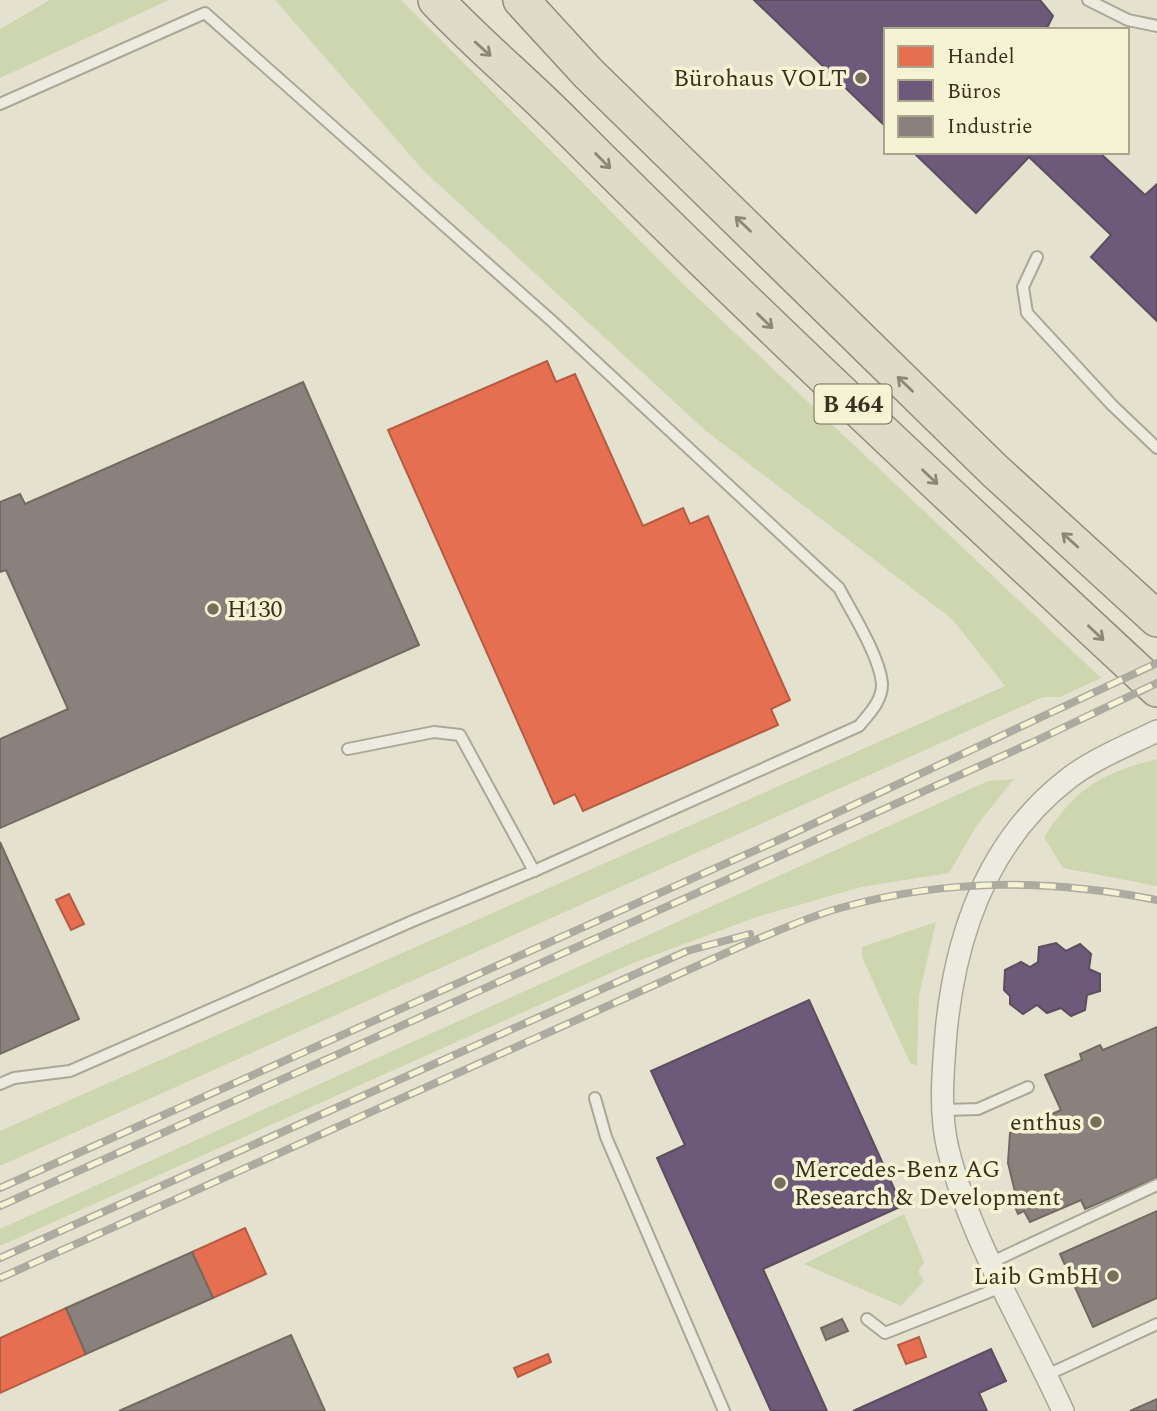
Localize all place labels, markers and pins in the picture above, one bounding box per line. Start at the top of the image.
place label: Bürohaus VOLT [673,61,847,97]
marker: Bürohaus VOLT [853,70,869,86]
place label: H130 [227,592,282,628]
marker: H130 [205,601,221,617]
place label: enthus [1010,1105,1082,1141]
marker: enthus [1088,1114,1104,1130]
place label: Mercedes-Benz AG Research & Development [794,1152,1061,1216]
marker: Mercedes-Benz AG Research & Development [772,1175,788,1191]
place label: Laib GmbH [973,1259,1099,1295]
marker: Laib GmbH [1105,1268,1121,1284]

